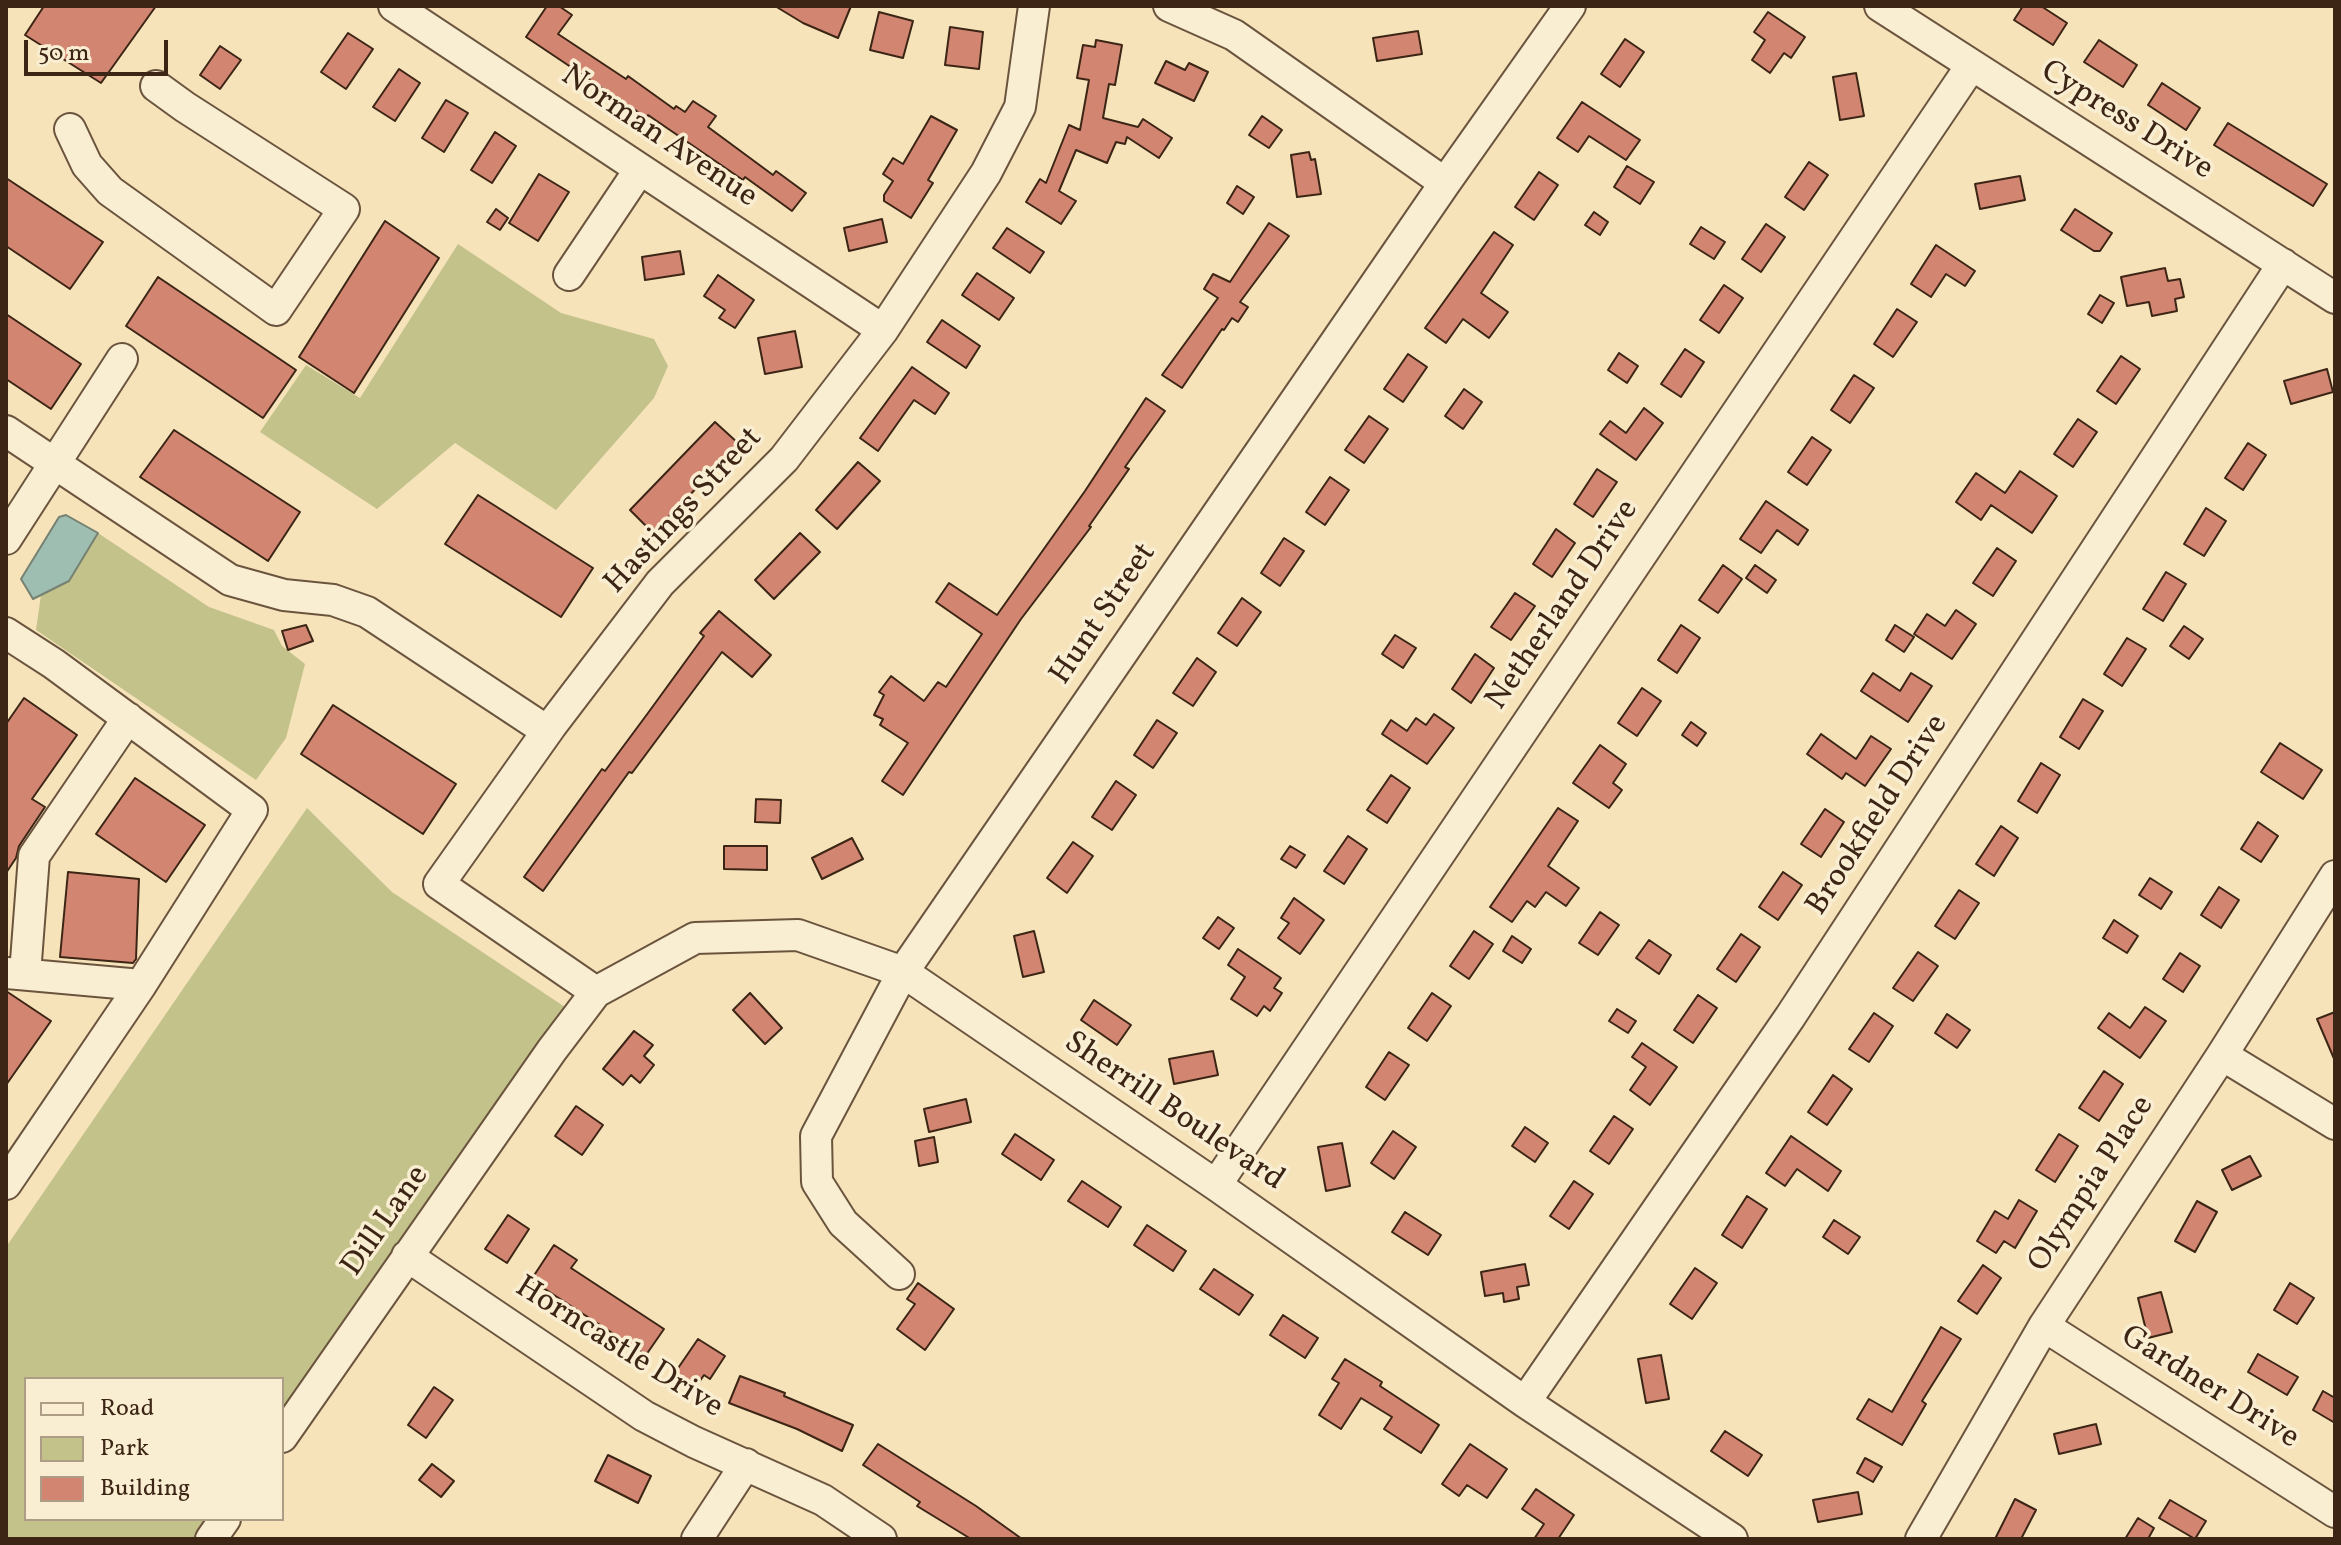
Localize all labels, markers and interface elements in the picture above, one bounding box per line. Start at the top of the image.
scale bar [28,24,172,74]
text: 50 m [38,37,90,71]
street label: Cypress Drive [2033,54,2219,190]
street label: Norman Avenue [553,58,763,218]
street label: Hastings Street [598,421,772,603]
street label: Netherland Drive [1480,494,1648,718]
street label: Hunt Street [1044,537,1166,693]
street label: Brookfield Drive [1800,708,1958,924]
street label: Sherrill Boulevard [1055,1025,1291,1201]
street label: Olympia Place [2022,1090,2164,1280]
street label: Dill Lane [335,1159,439,1285]
street label: Horncastle Drive [507,1270,729,1428]
street label: Gardner Drive [2113,1319,2305,1459]
legend [24,1377,284,1521]
text: Road [100,1392,154,1426]
text: Park [100,1432,149,1466]
text: Building [100,1472,190,1506]

